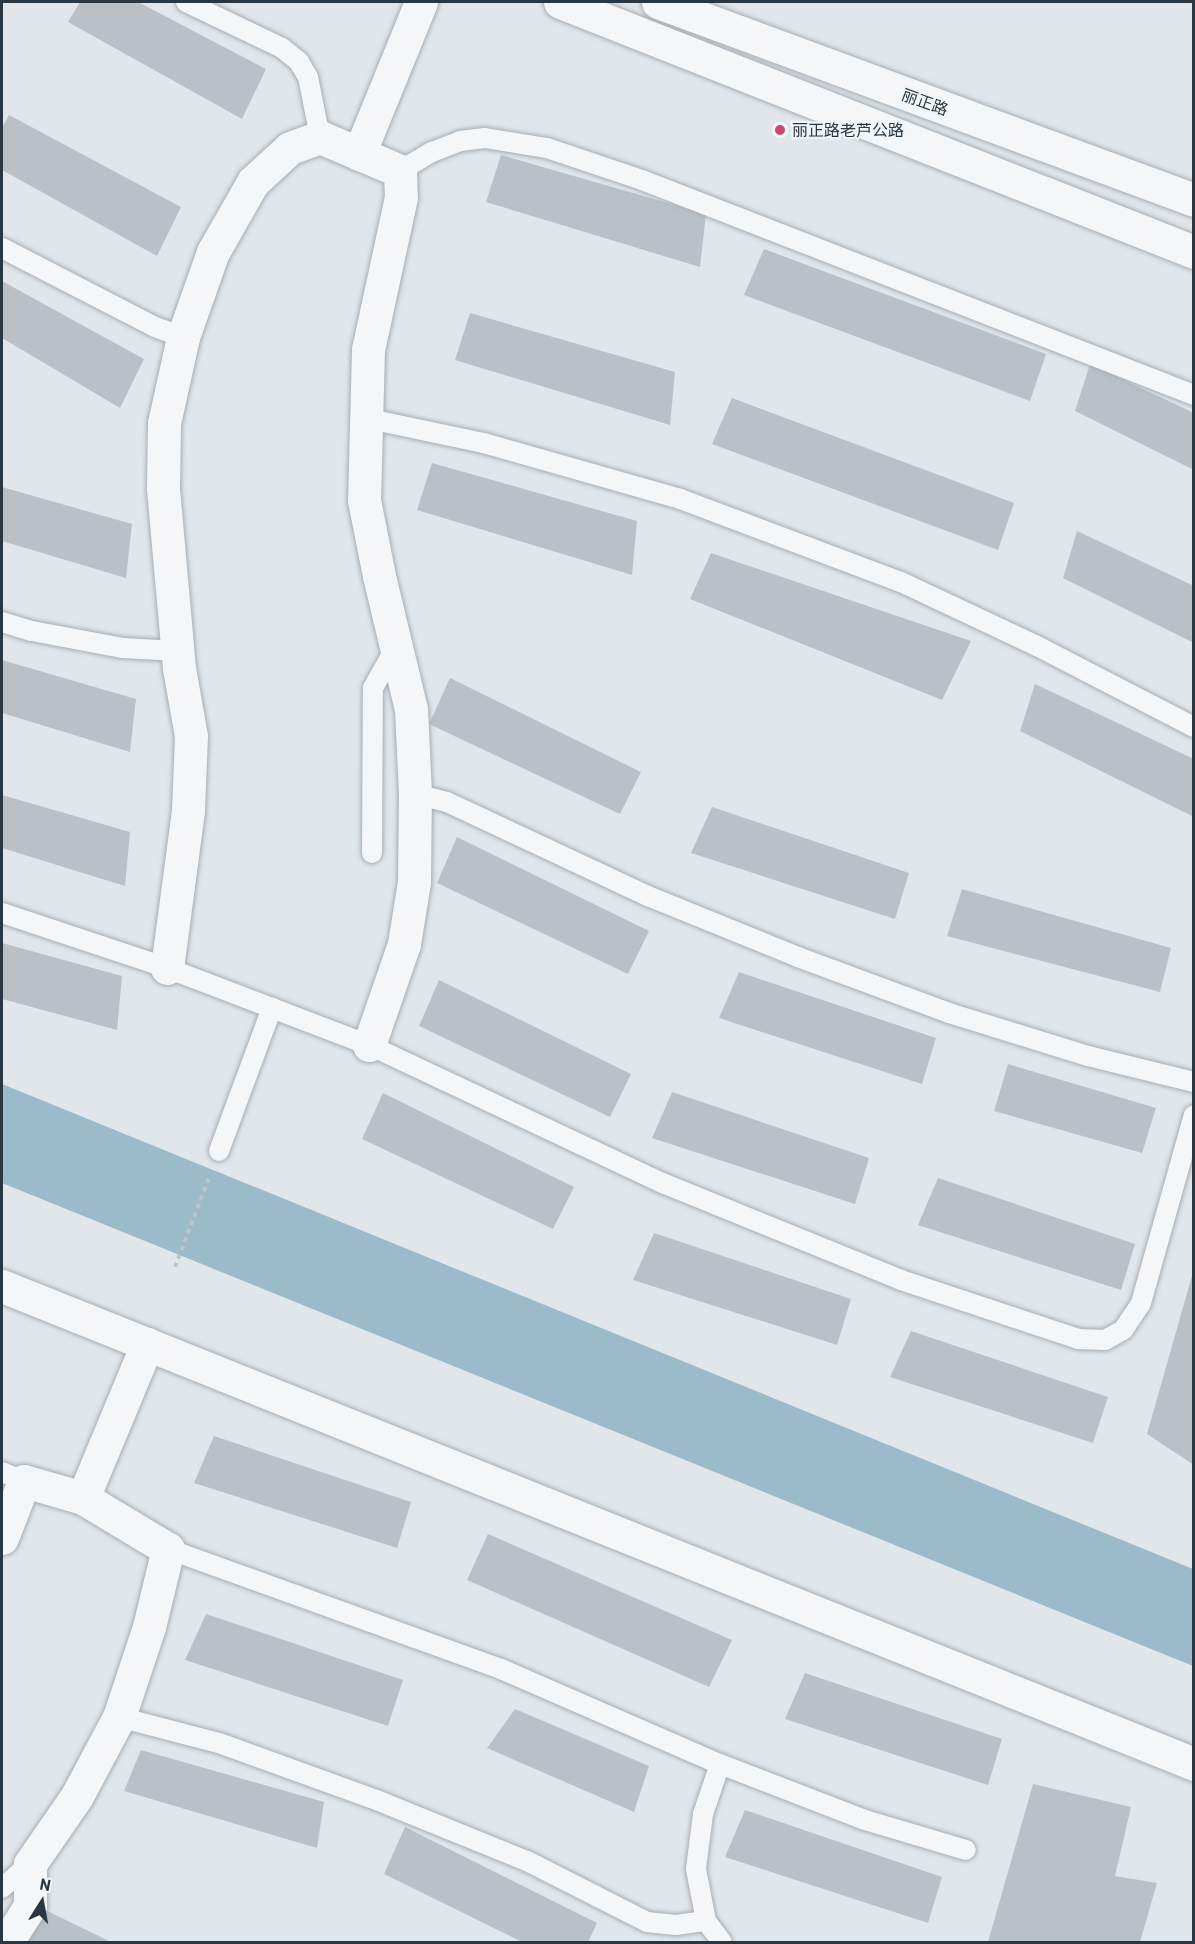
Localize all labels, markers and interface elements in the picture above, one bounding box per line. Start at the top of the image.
street label: 丽正路 [899,85,951,119]
place label: 丽正路老芦公路 [792,120,904,140]
marker: 丽正路老芦公路 [773,123,787,137]
north arrow [12,1872,72,1932]
text: N [38,1873,53,1894]

